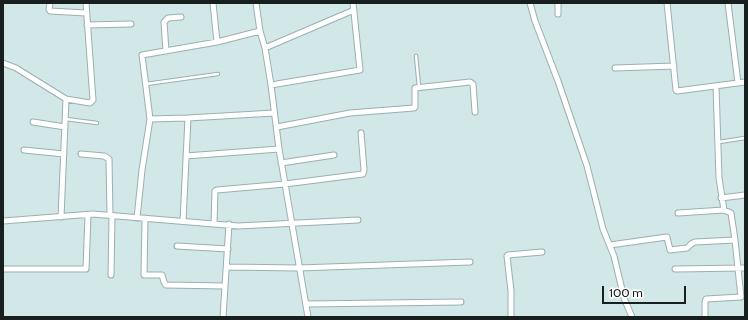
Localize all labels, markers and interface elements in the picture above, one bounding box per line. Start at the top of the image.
scale bar [604,278,688,304]
text: 100 m [609,285,643,300]

